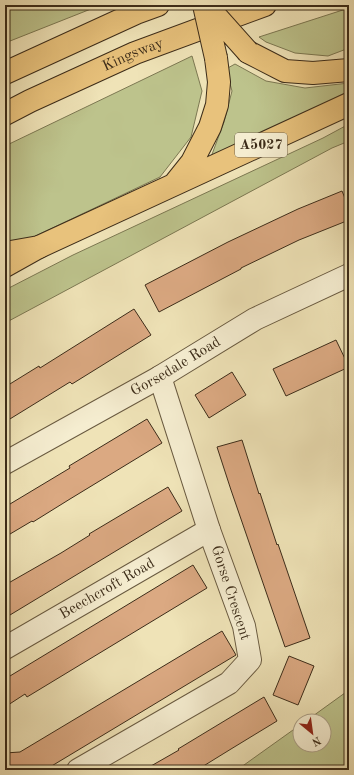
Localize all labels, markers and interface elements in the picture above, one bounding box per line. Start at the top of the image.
street label: Kingsway [100,36,165,74]
road number: A5027 [235,133,287,157]
street label: Gorsedale Road [128,334,223,399]
street label: Gorse Crescent [208,544,252,642]
street label: Beechcroft Road [57,556,157,622]
north arrow [292,713,332,753]
text: N [309,734,322,748]

